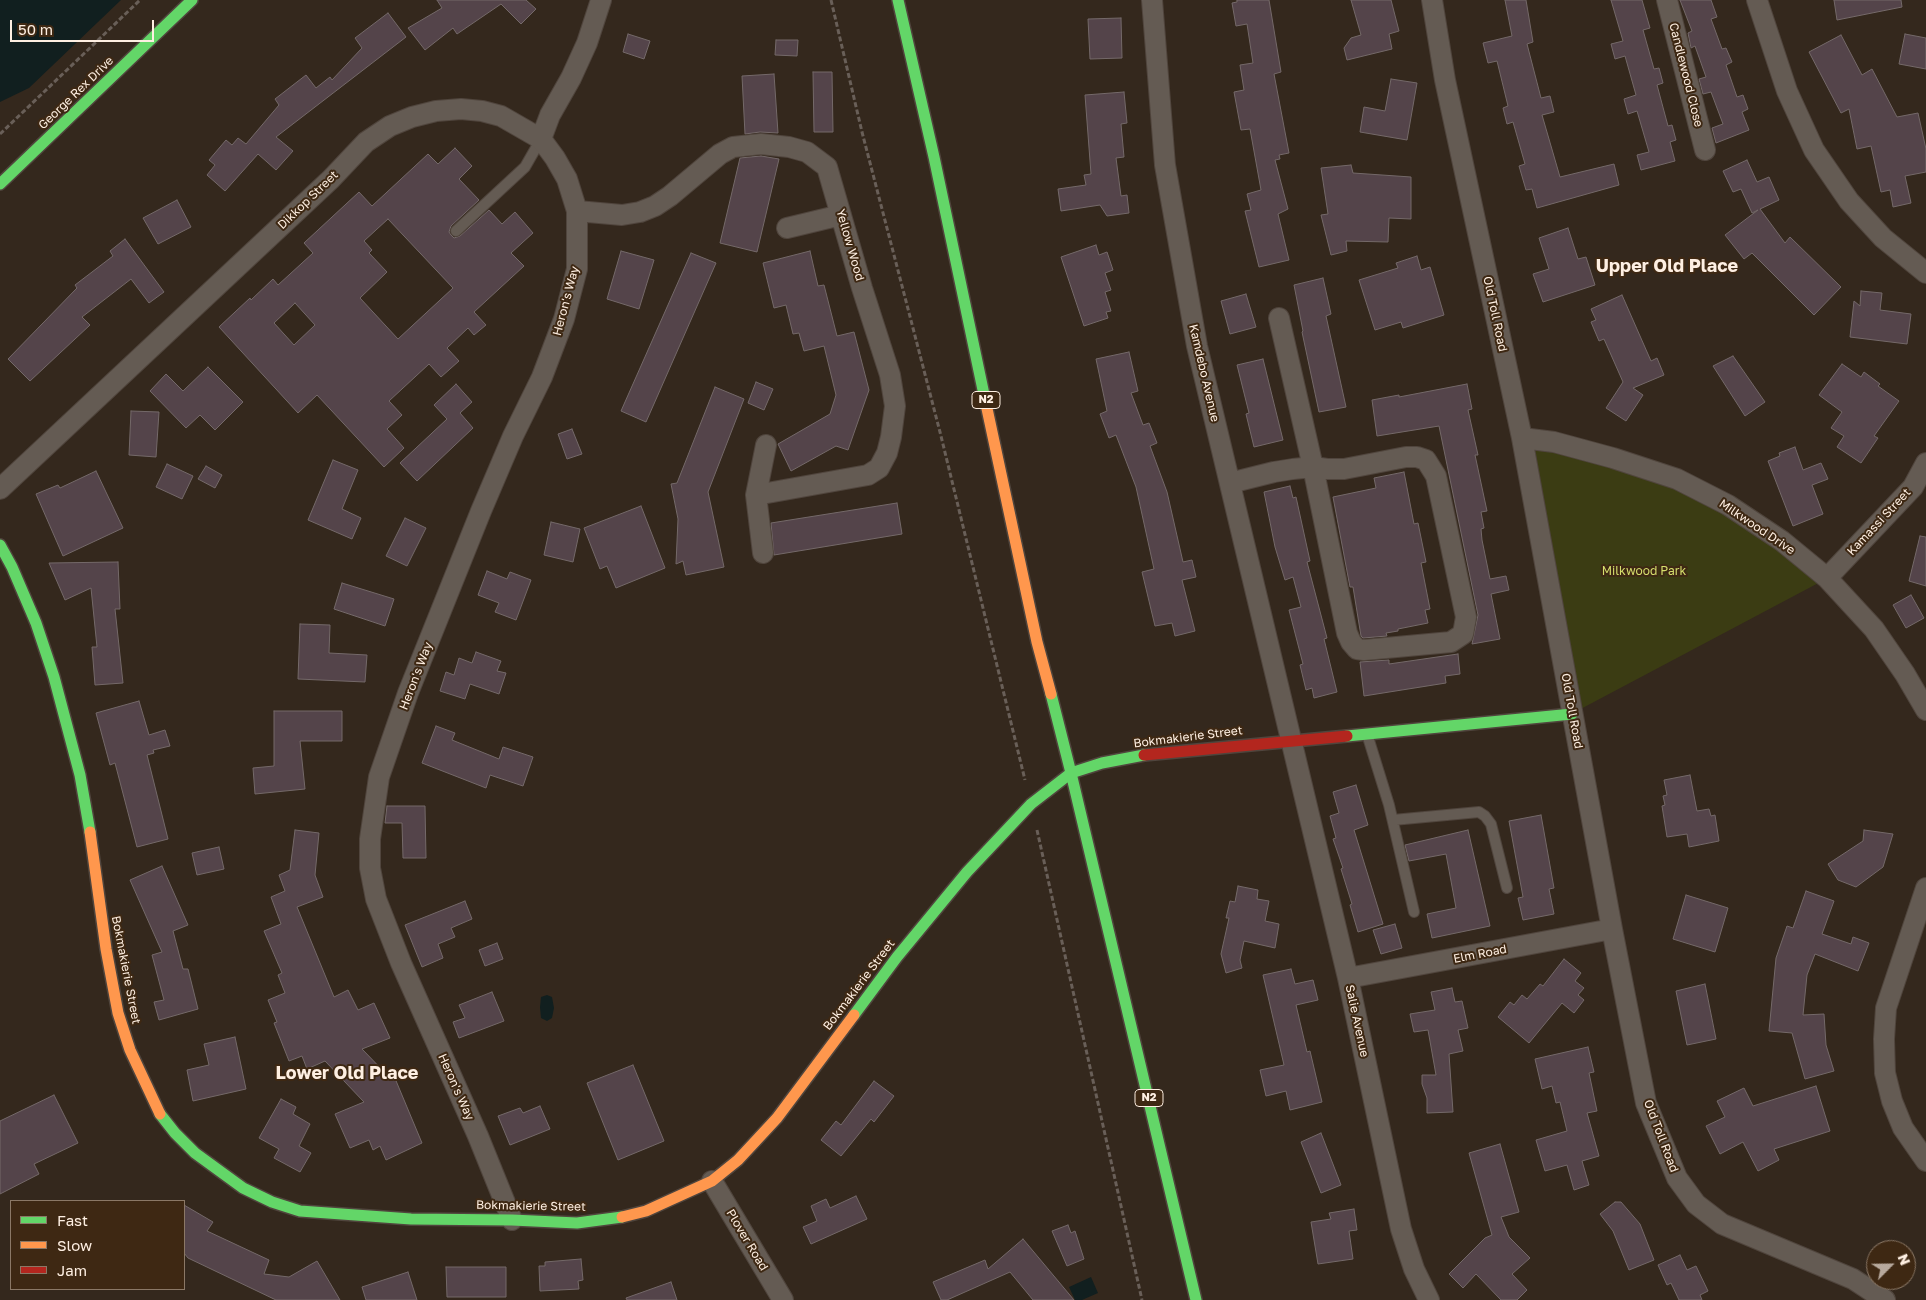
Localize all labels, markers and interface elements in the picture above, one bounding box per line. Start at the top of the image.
scale bar [12,10,156,42]
text: 50 m [18,20,53,38]
street label: Candlewood Close [1666,21,1706,129]
street label: George Rex Drive [36,54,116,132]
street label: Dikkop Street [275,168,341,232]
street label: Yellow Wood [833,208,867,282]
district label: Upper Old Place [1596,255,1738,277]
street label: Heron's Way [550,265,582,337]
street label: Old Toll Road [1480,275,1510,353]
street label: Kamdebo Avenue [1186,323,1222,423]
road number: N2 [972,392,1000,408]
street label: Kamassi Street [1844,485,1914,559]
street label: Milkwood Drive [1716,496,1798,558]
park label: Milkwood Park [1602,564,1686,578]
street label: Heron's Way [396,640,436,712]
street label: Old Toll Road [1558,672,1586,750]
street label: Bokmakierie Street [1133,723,1243,751]
street label: Bokmakierie Street [108,915,144,1025]
street label: Bokmakierie Street [820,937,898,1033]
street label: Elm Road [1452,942,1508,966]
street label: Salie Avenue [1342,983,1372,1059]
street label: Heron's Way [435,1051,477,1123]
district label: Lower Old Place [276,1062,418,1084]
road number: N2 [1135,1090,1163,1106]
street label: Old Toll Road [1641,1098,1681,1174]
street label: Bokmakierie Street [476,1198,586,1214]
legend [10,1200,185,1290]
street label: Plover Road [723,1207,771,1273]
text: Fast [57,1211,88,1229]
text: Slow [57,1236,92,1254]
north arrow [1866,1240,1916,1290]
text: N [1894,1251,1914,1268]
text: Jam [57,1261,87,1279]

